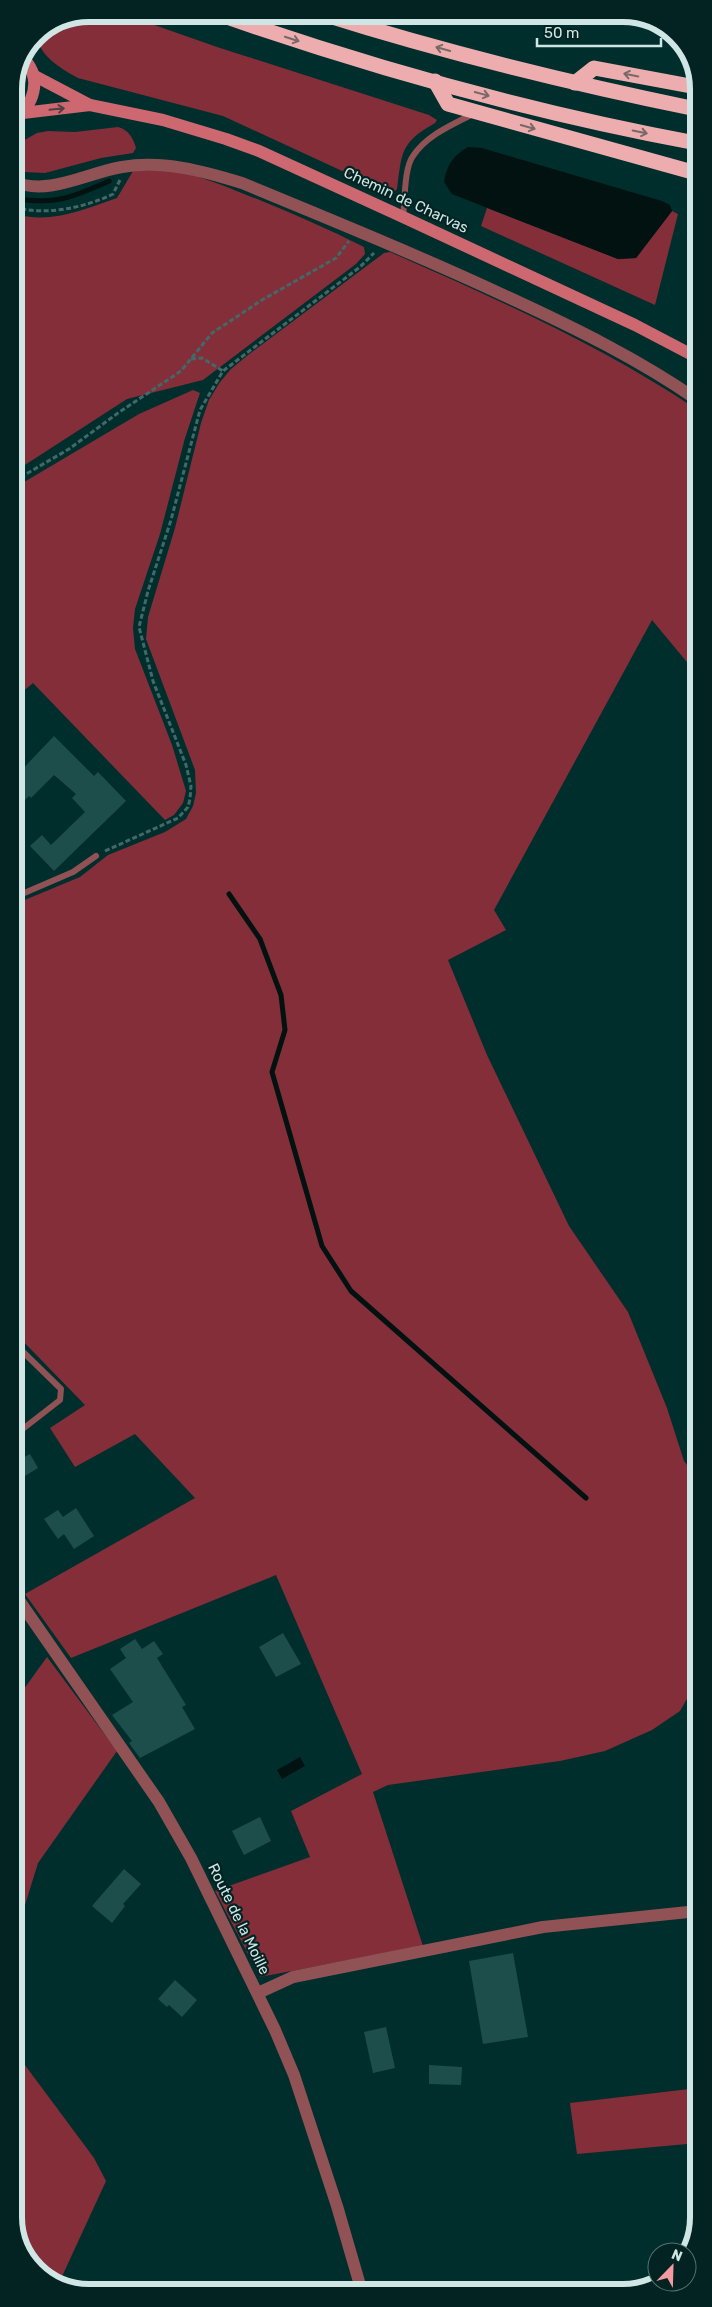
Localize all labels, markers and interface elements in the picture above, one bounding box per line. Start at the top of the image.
scale bar [537,15,661,47]
text: 50 m [544,24,579,42]
one-way arrow [284,34,300,44]
one-way arrow [436,44,452,54]
one-way arrow [623,70,639,80]
one-way arrow [474,89,490,99]
one-way arrow [48,104,64,114]
one-way arrow [520,123,536,132]
one-way arrow [632,128,648,137]
street label: Chemin de Charvas [341,163,471,237]
street label: Route de la Moille [204,1860,274,1978]
north arrow [647,2242,697,2292]
text: N [669,2246,685,2265]

